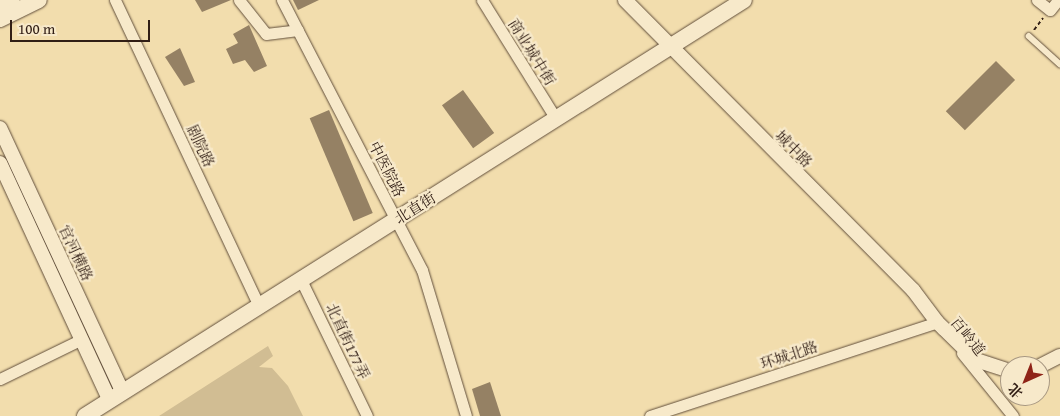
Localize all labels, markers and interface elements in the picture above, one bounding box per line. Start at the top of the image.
scale bar [12,10,152,42]
street label: 商业城中街 [504,15,560,89]
text: 100 m [18,18,55,39]
street label: 剧院路 [183,122,219,170]
street label: 城中路 [772,127,816,171]
street label: 中医院路 [365,138,409,200]
street label: 北直街 [391,188,439,228]
street label: 官河横路 [55,222,97,284]
street label: 北直街177弄 [323,300,373,382]
street label: 百岭道 [947,313,989,359]
street label: 环城北路 [758,337,820,373]
north arrow [1000,356,1050,406]
text: 北 [1003,379,1027,403]

